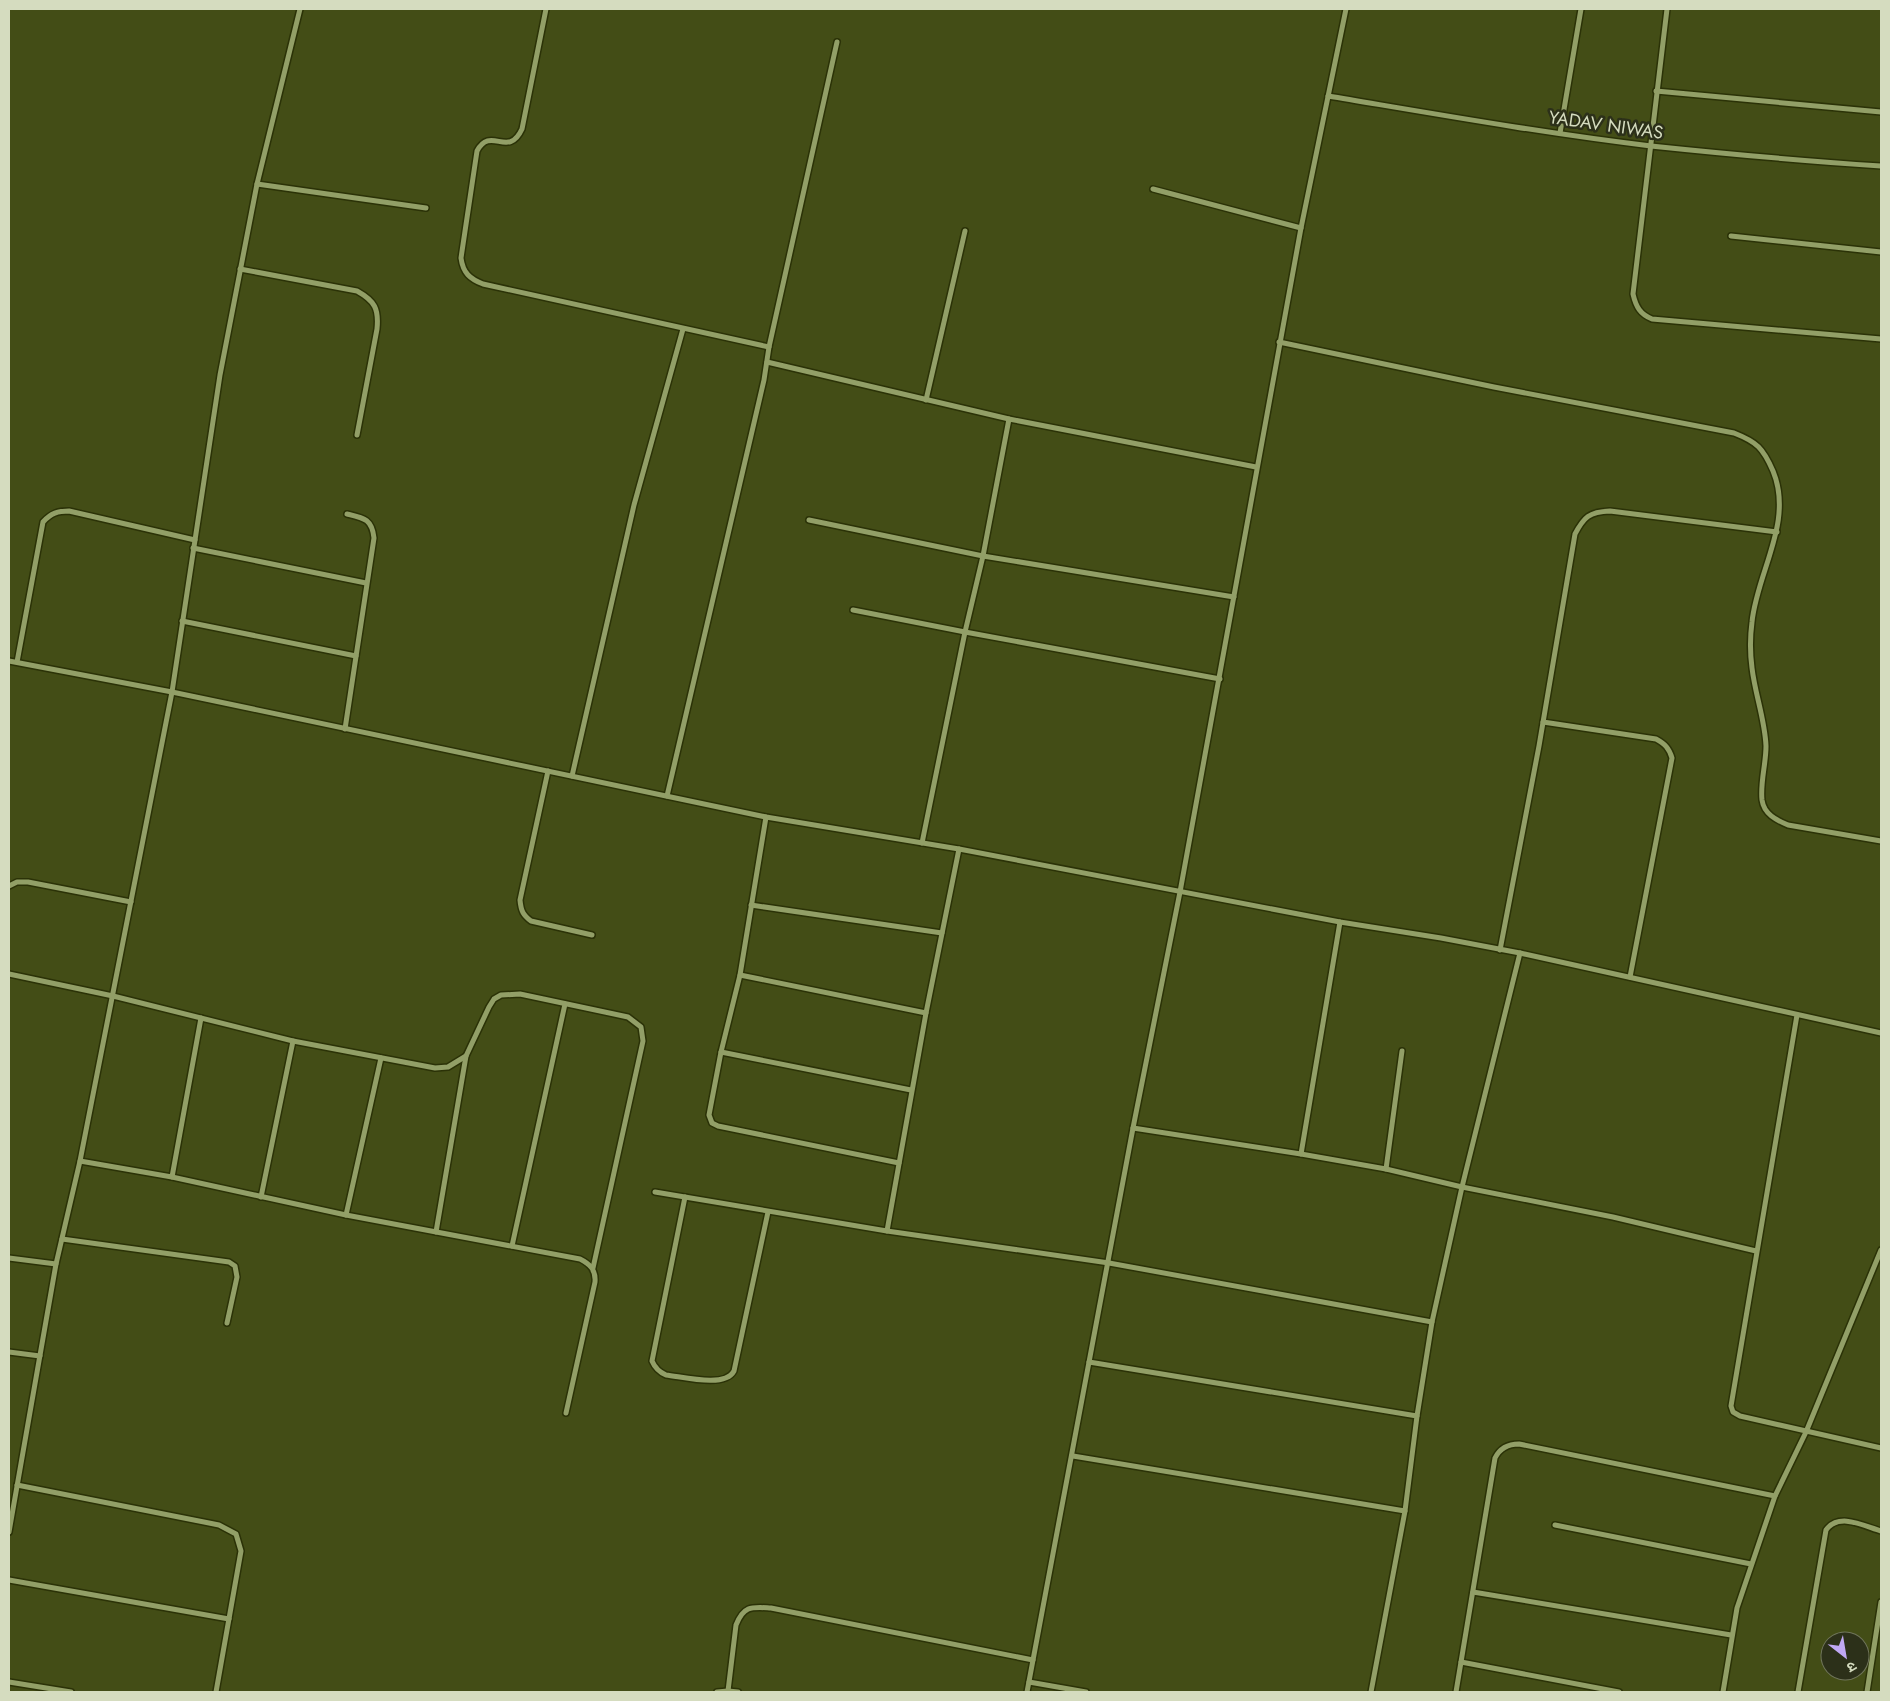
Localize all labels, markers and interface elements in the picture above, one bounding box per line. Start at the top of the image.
street label: YADAV NIWAS [1547,104,1665,146]
north arrow [1820,1631,1870,1681]
text: उ [1842,1656,1860,1678]

